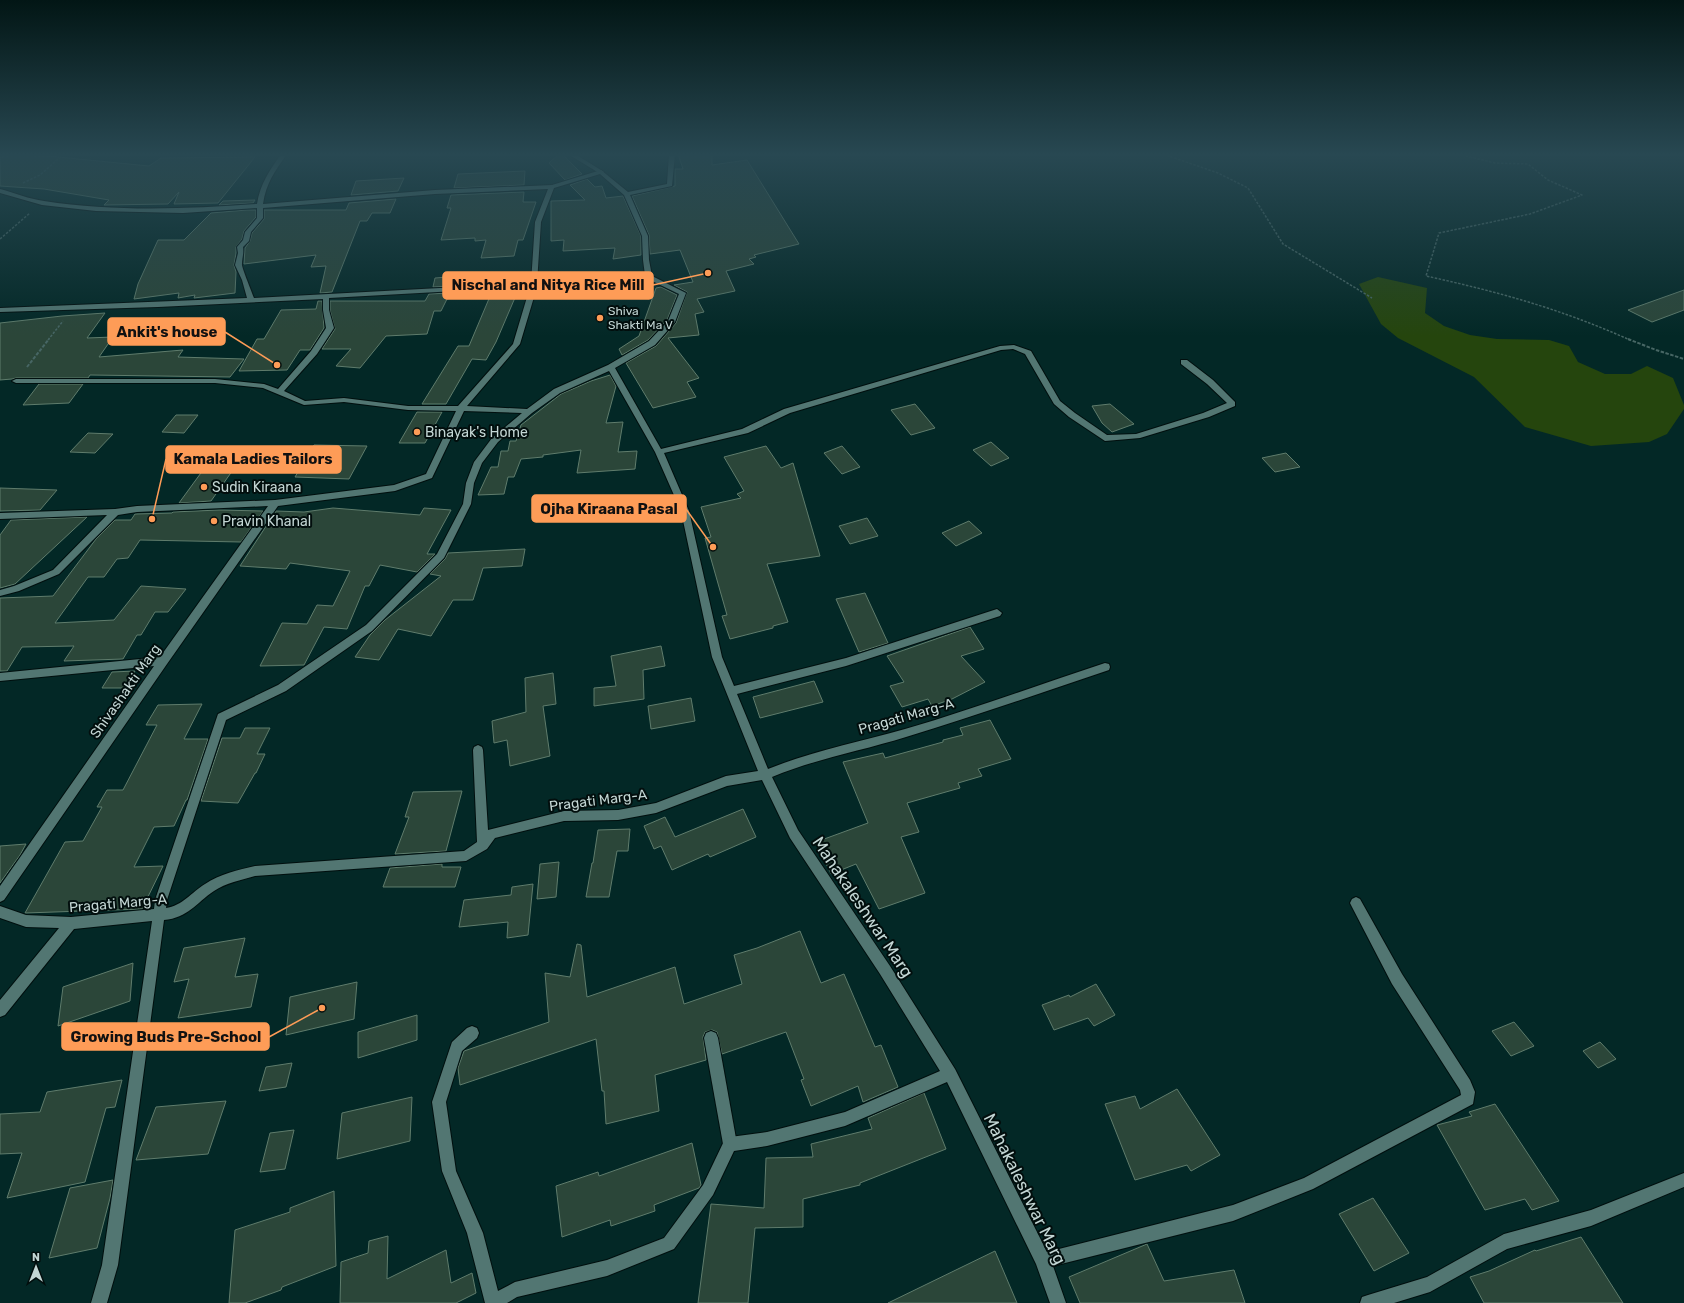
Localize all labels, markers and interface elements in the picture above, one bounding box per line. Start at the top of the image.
callout: Nischal and Nitya Rice Mill [443,272,653,299]
text: Nischal and Nitya Rice Mill [451,276,645,294]
place label: Shiva Shakti Ma V [608,304,673,332]
marker: Shiva Shakti Ma V [595,313,605,323]
callout: Ankit's house [108,318,225,345]
text: Ankit's house [116,323,218,341]
place label: Binayak's Home [425,424,528,441]
marker: Binayak's Home [412,427,422,437]
callout: Kamala Ladies Tailors [166,446,341,473]
text: Kamala Ladies Tailors [173,450,333,468]
place label: Sudin Kiraana [212,479,301,496]
marker: Sudin Kiraana [199,482,209,492]
callout: Ojha Kiraana Pasal [532,495,686,522]
text: Ojha Kiraana Pasal [540,500,678,518]
place label: Pravin Khanal [222,513,311,530]
marker: Pravin Khanal [209,516,219,526]
street label: Shivashakti Marg [87,641,164,742]
street label: Pragati Marg-A [856,695,956,738]
street label: Pragati Marg-A [548,786,649,815]
street label: Mahakaleshwar Marg [808,833,918,981]
street label: Pragati Marg-A [68,891,168,916]
callout: Growing Buds Pre-School [62,1023,269,1050]
text: Growing Buds Pre-School [71,1028,261,1046]
street label: Mahakaleshwar Marg [980,1110,1070,1268]
north arrow [16,1247,56,1287]
text: N [32,1251,40,1264]

